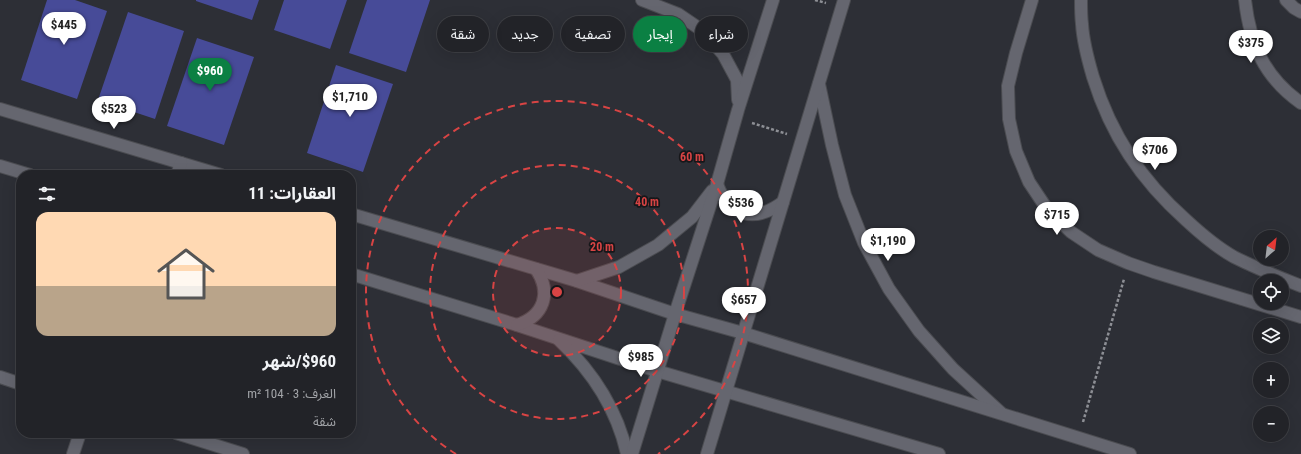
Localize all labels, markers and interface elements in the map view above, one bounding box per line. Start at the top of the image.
pin: $445 [40,12,88,46]
chip: شقة [437,16,489,52]
chip: جديد [497,16,553,52]
chip: تصفية [561,16,625,52]
chip: إيجار [633,16,687,52]
chip: شراء [695,16,748,52]
text: $445 [51,17,77,32]
pin: $375 [1227,30,1275,64]
text: $375 [1238,35,1264,50]
pin: $960 [186,58,234,92]
text: $960 [197,63,223,78]
pin: $1,710 [317,84,383,118]
text: $1,710 [332,89,368,104]
pin: $523 [90,96,138,130]
text: $523 [101,101,127,116]
pin: $706 [1131,137,1179,171]
text: $706 [1142,142,1168,157]
text: 60 m [680,150,704,164]
icon: filters [36,183,58,205]
text: العقارات: 11 [248,183,336,203]
pin: $536 [717,190,765,224]
text: 40 m [635,195,659,209]
text: $536 [728,195,754,210]
pin: $715 [1033,202,1081,236]
text: $715 [1044,207,1070,222]
pin: $1,190 [855,228,921,262]
north arrow [1253,230,1289,266]
map controls [1253,230,1289,442]
text: $1,190 [870,233,906,248]
icon: home [150,238,222,310]
text: 20 m [590,240,614,254]
button: locate [1253,274,1289,310]
centre of rings [550,285,564,299]
pin: $657 [720,287,768,321]
text: $657 [731,292,757,307]
button: layers [1253,318,1289,354]
pin: $985 [617,344,665,378]
text: $985 [628,349,654,364]
text: $960/شهر [262,351,336,371]
button: + [1253,362,1289,398]
text: الغرف: 3 · 104 m² [247,386,336,401]
button: − [1253,406,1289,442]
text: شقة [313,414,336,429]

